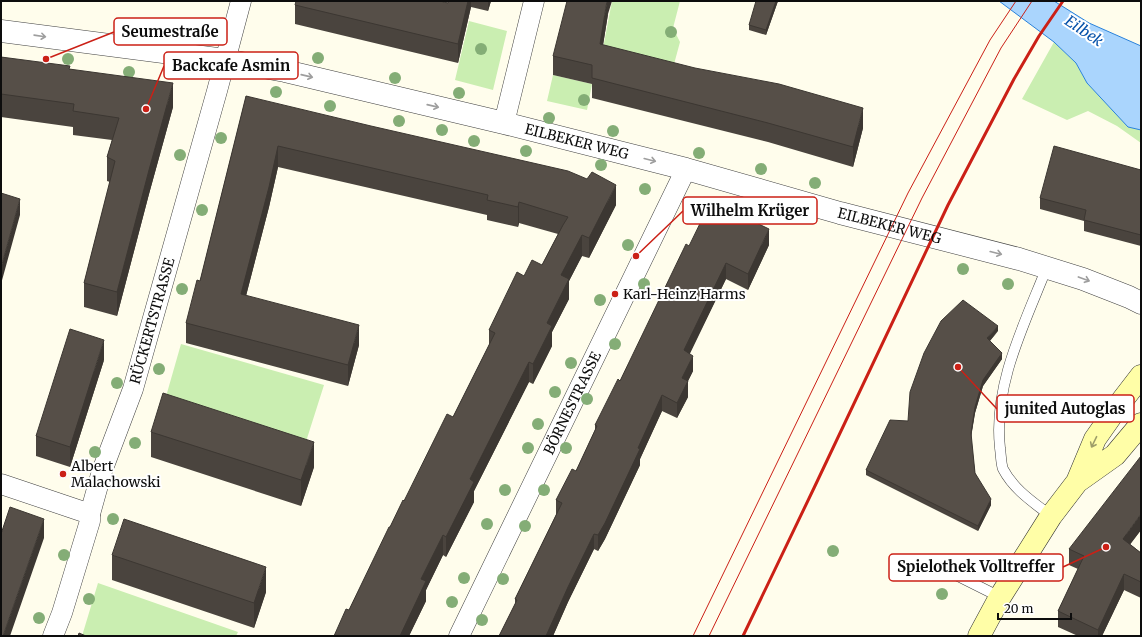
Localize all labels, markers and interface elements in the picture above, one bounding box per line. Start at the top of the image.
water label: Eilbek [1062,11,1108,51]
callout: Seumestraße [114,18,227,45]
text: Seumestraße [121,22,219,41]
one-way arrow [33,33,46,40]
callout: Backcafe Asmin [164,52,298,79]
text: Backcafe Asmin [172,56,290,75]
one-way arrow [300,72,313,80]
one-way arrow [426,102,439,110]
street label: EILBEKER WEG [523,120,630,163]
one-way arrow [644,157,657,164]
callout: Wilhelm Krüger [683,197,817,224]
text: Wilhelm Krüger [690,201,809,220]
street label: EILBEKER WEG [836,204,943,248]
one-way arrow [990,250,1003,258]
street label: RÜCKERTSTRASSE [126,255,179,386]
one-way arrow [1078,276,1090,284]
place label: Karl-Heinz Harms [623,285,746,303]
marker: Karl-Heinz Harms [610,289,620,299]
street label: BÖRNESTRASSE [540,348,605,458]
callout: junited Autoglas [997,395,1134,422]
text: junited Autoglas [1003,399,1126,418]
one-way arrow [1090,436,1097,448]
place label: Albert Malachowski [70,457,161,491]
marker: Albert Malachowski [58,469,68,479]
callout: Spielothek Volltreffer [889,554,1063,581]
text: Spielothek Volltreffer [897,557,1055,576]
scale bar [998,595,1071,621]
text: 20 m [1004,601,1033,616]

